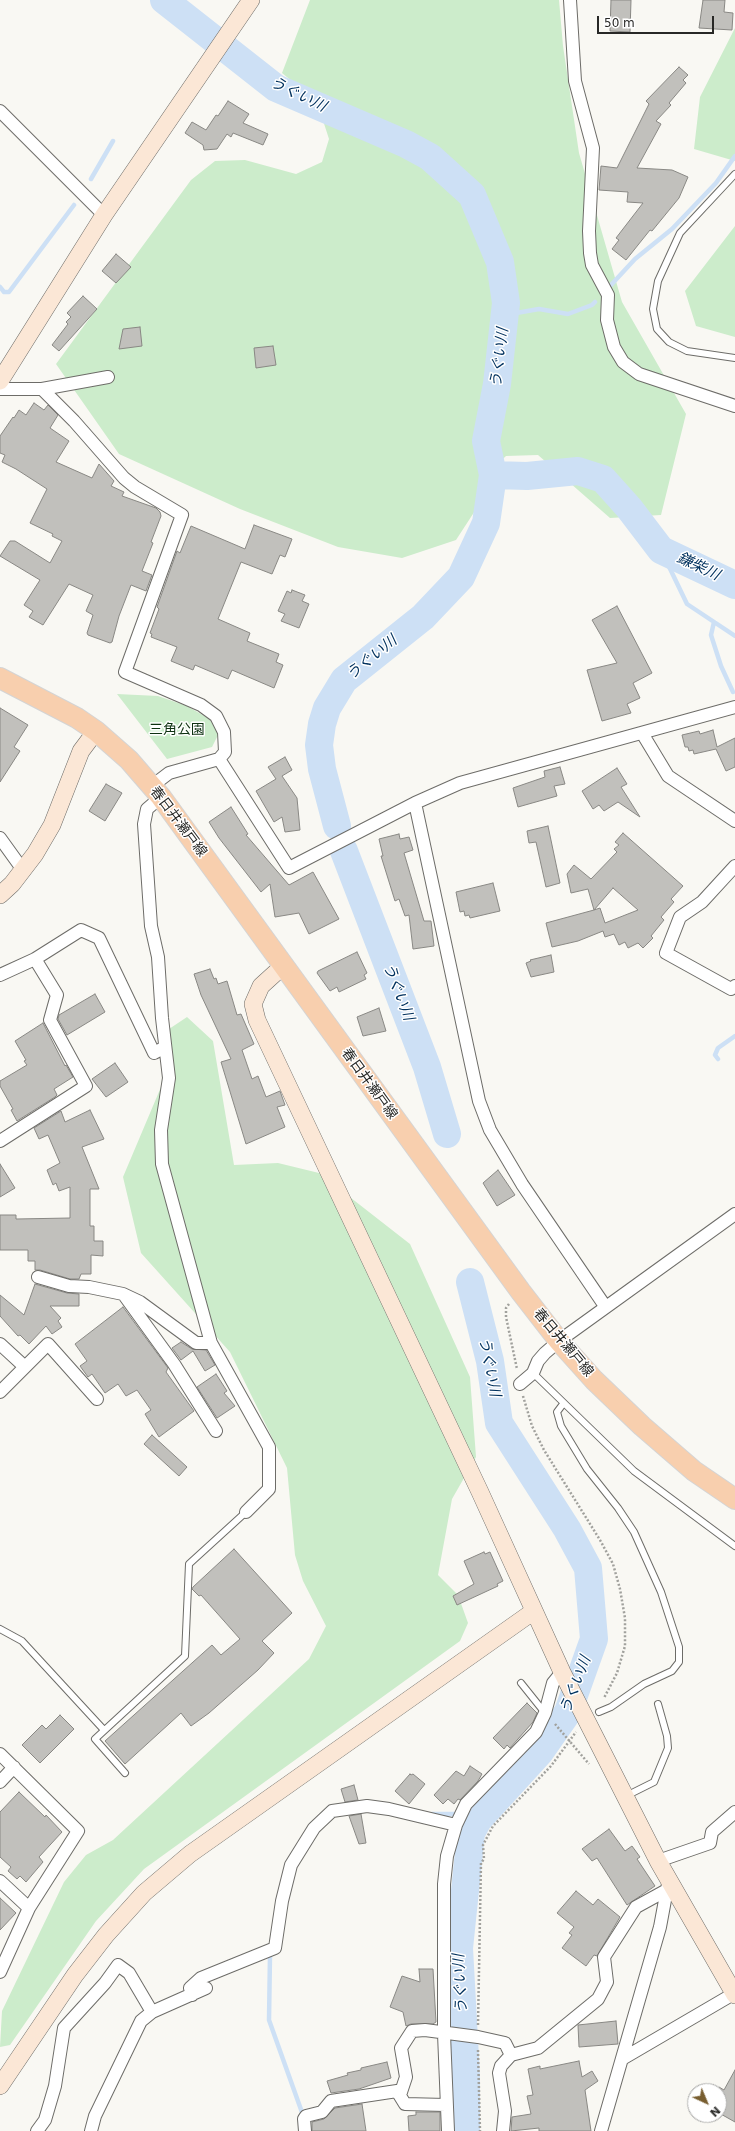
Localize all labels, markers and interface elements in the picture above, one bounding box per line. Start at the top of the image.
scale bar [599,8,716,34]
text: 50 m [604,16,635,30]
water label: うぐい川 [267,74,329,116]
water label: うぐい川 [487,327,513,389]
water label: 鎌柴川 [674,549,722,585]
water label: うぐい川 [343,632,401,684]
park label: 三角公園 [149,722,205,738]
street label: 春日井瀬戸線 [146,783,210,861]
water label: うぐい川 [379,961,417,1023]
street label: 春日井瀬戸線 [338,1045,400,1123]
street label: 春日井瀬戸線 [530,1305,596,1381]
water label: うぐい川 [474,1336,504,1398]
water label: うぐい川 [557,1654,595,1716]
water label: うぐい川 [450,1954,472,2014]
north arrow [687,2083,727,2123]
text: N [707,2103,723,2119]

